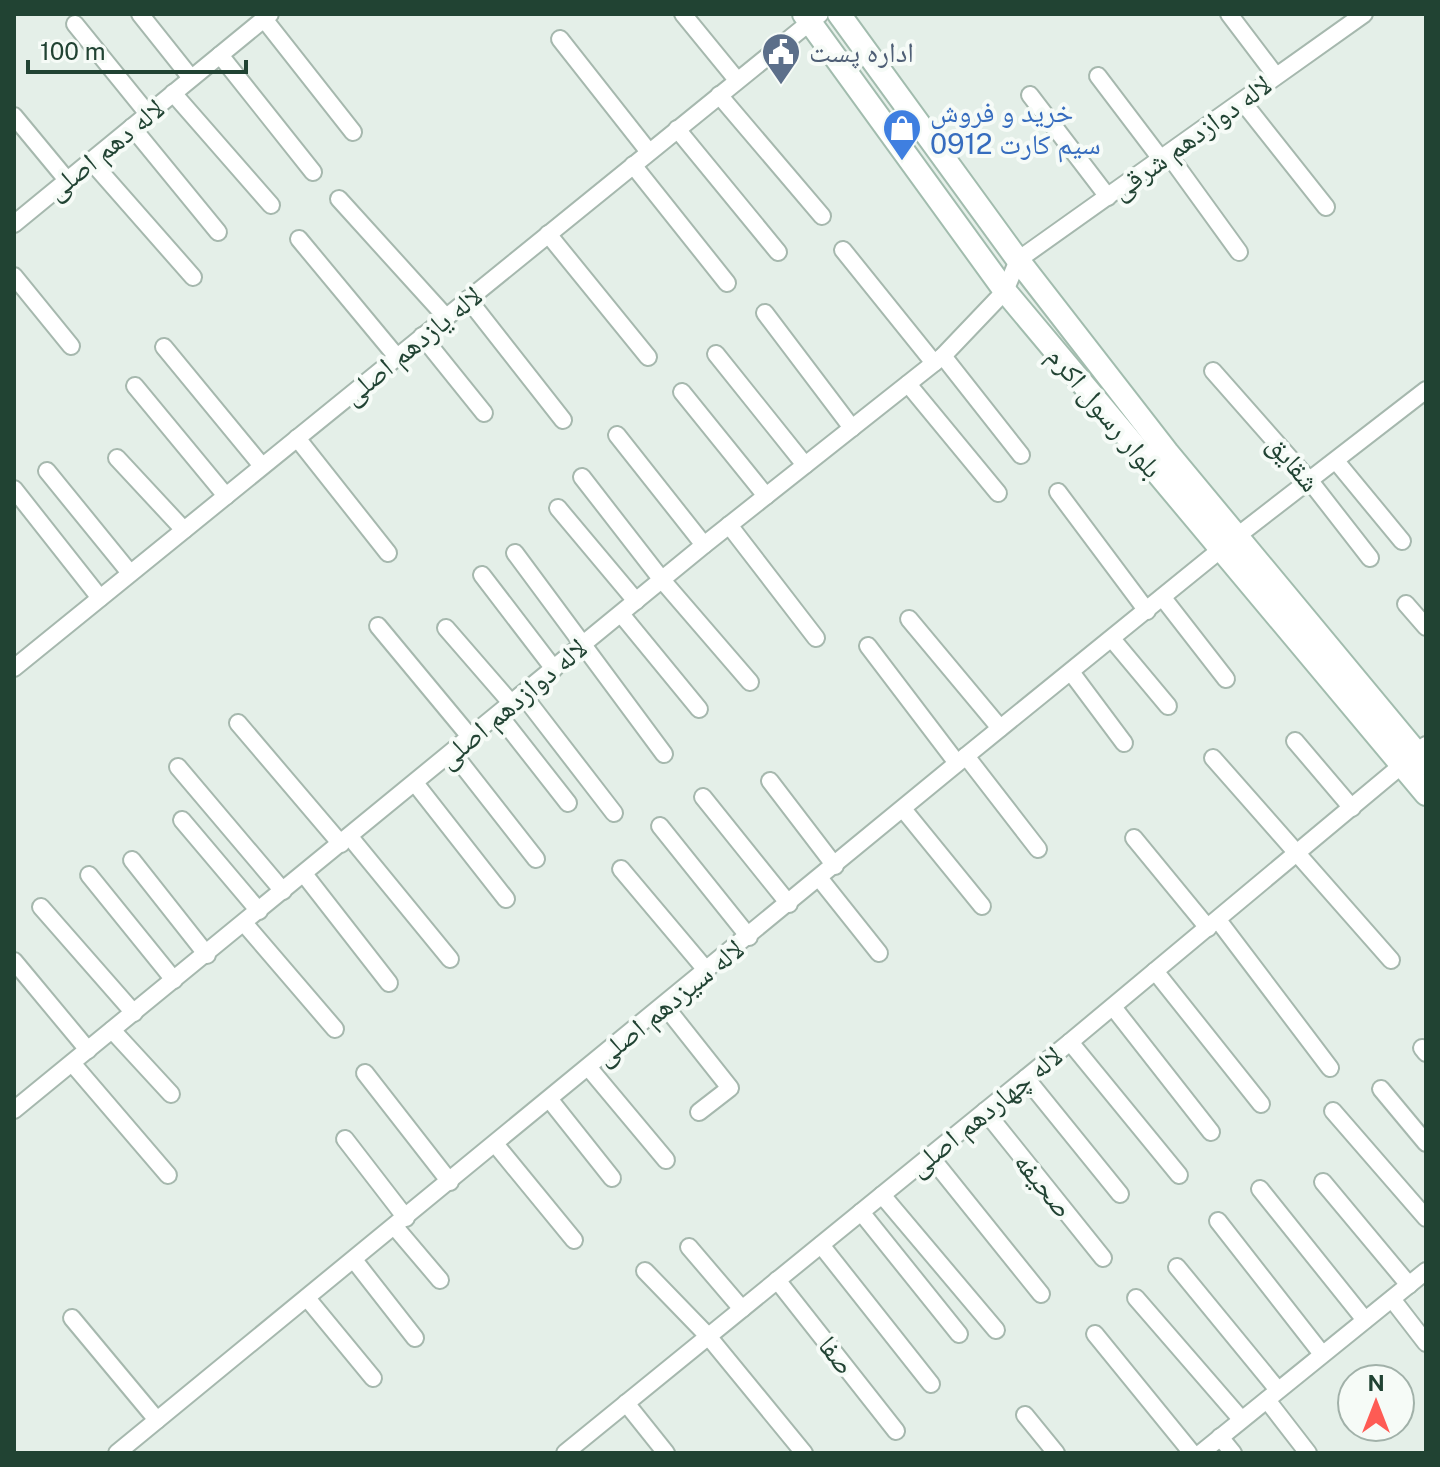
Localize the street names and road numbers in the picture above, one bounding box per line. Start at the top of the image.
street label: لاله دوازدهم شرقی [1104,67,1279,208]
street label: لاله دهم اصلی [39,91,172,208]
street label: لاله یازدهم اصلی [335,278,490,413]
street label: بلوار رسول اکرم [1039,339,1170,486]
street label: شقایق [1260,428,1328,499]
street label: لاله دوازدهم اصلی [431,631,595,777]
street label: لاله سیزدهم اصلی [588,932,752,1074]
street label: لاله چهاردهم اصلی [901,1038,1070,1185]
street label: صحیفه [1008,1145,1081,1224]
street label: صفا [812,1329,863,1381]

